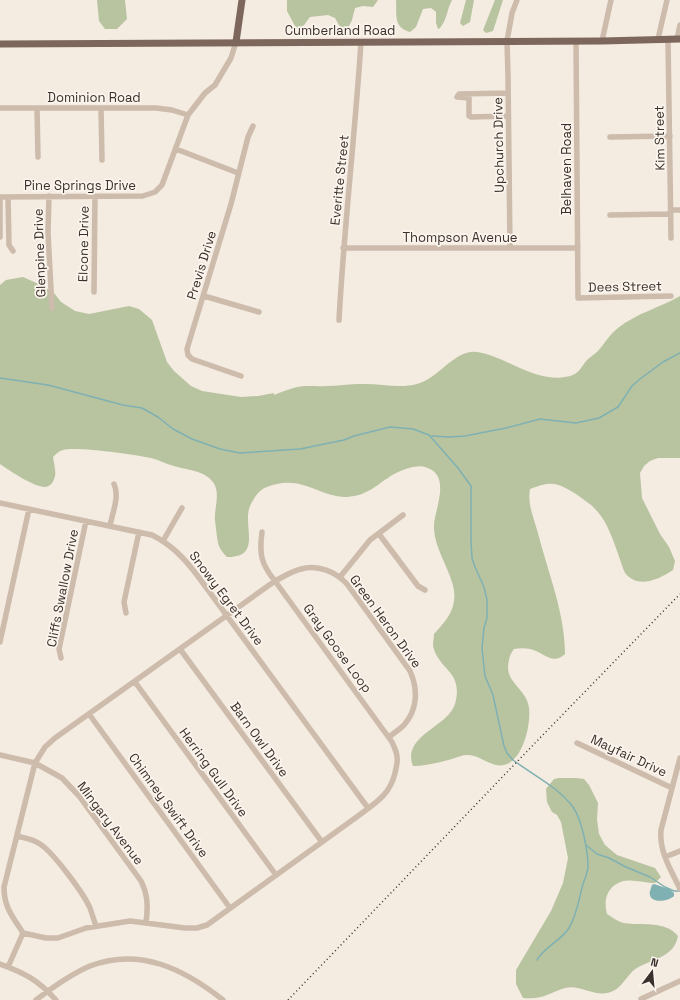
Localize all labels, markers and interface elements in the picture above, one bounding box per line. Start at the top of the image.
street label: Cumberland Road [285,22,395,39]
street label: Dominion Road [47,89,141,106]
street label: Upchurch Drive [489,97,508,193]
street label: Kim Street [650,105,669,171]
street label: Belhaven Road [558,123,575,215]
street label: Everitte Street [326,134,353,226]
street label: Pine Springs Drive [24,177,136,194]
street label: Elcone Drive [74,206,93,282]
street label: Glenpine Drive [29,208,50,298]
street label: Previs Drive [183,228,220,302]
street label: Thompson Avenue [402,229,518,246]
street label: Dees Street [588,277,662,296]
street label: Cliffs Swallow Drive [43,528,82,648]
street label: Snowy Egret Drive [186,548,268,649]
street label: Green Heron Drive [346,571,425,671]
street label: Gray Goose Loop [300,600,376,696]
street label: Barn Owl Drive [227,698,293,780]
street label: Herring Gull Drive [175,724,252,820]
street label: Mayfair Drive [588,730,670,781]
street label: Chimney Swift Drive [125,750,212,861]
street label: Mingary Avenue [74,778,148,868]
north arrow [632,952,672,992]
text: N [649,955,660,970]

